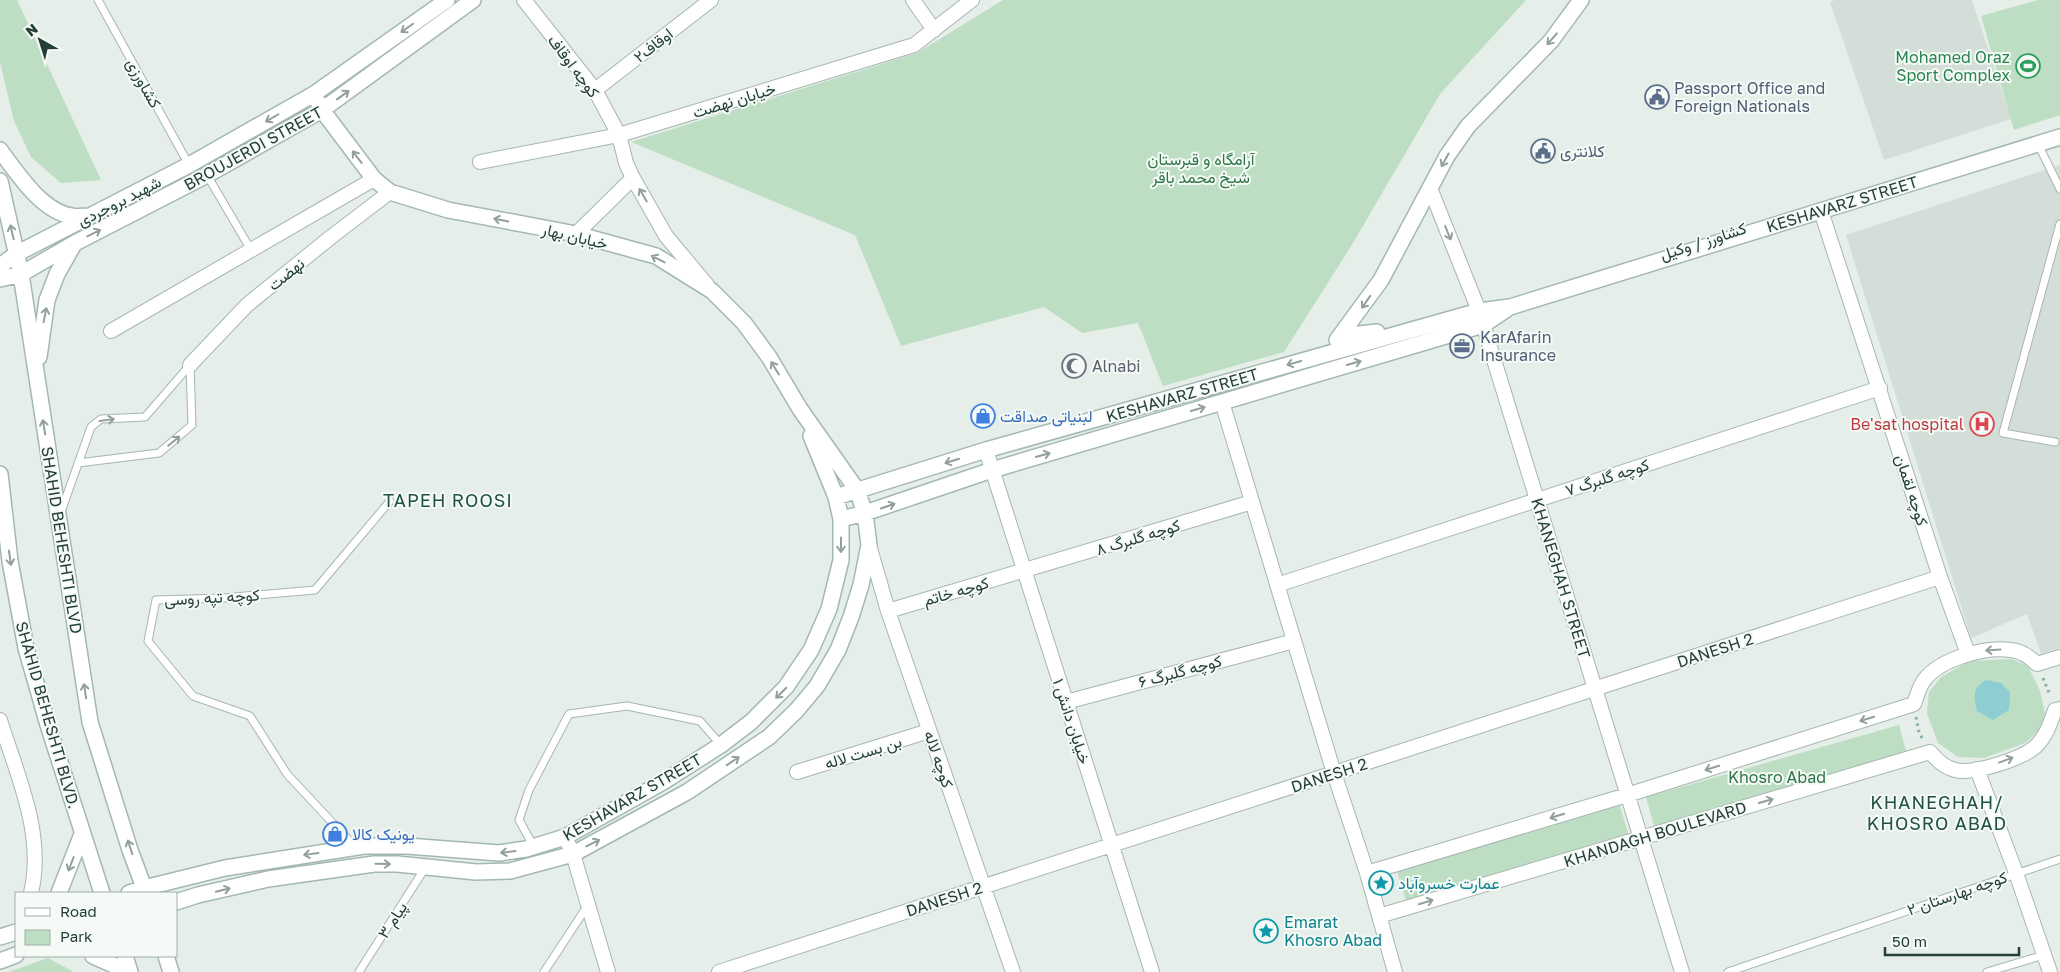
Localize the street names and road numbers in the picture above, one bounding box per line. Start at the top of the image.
street label: اوقاف۲ [629,23,677,67]
street label: کوچه اوقاف [542,31,604,103]
street label: کشاورزی [121,55,166,112]
street label: خیابان نهضت [690,78,778,123]
street label: BROUJERDI STREET [180,102,326,194]
street label: شهید بروجردی [74,171,165,232]
street label: KESHAVARZ STREET [1764,171,1920,237]
street label: کشاورز / وکیل [1657,218,1749,265]
street label: خیابان بهار [539,219,610,254]
street label: نهضت [264,253,309,295]
street label: KESHAVARZ STREET [1104,364,1260,426]
street label: SHAHID BEHESHTI BLVD [37,445,87,635]
street label: کوچه لقمان [1889,452,1933,529]
street label: کوچه گلبرگ ۷ [1562,454,1652,502]
street label: KHANEGHAH STREET [1527,495,1595,661]
street label: کوچه گلبرگ ۸ [1093,515,1183,561]
street label: کوچه خاتم [921,572,992,612]
street label: کوچه تپه روسی [164,585,260,611]
street label: SHAHID BEHESHTI BLVD. [12,619,84,811]
street label: DANESH 2 [1674,628,1756,672]
street label: کوچه گلبرگ ۶ [1136,650,1224,694]
street label: خیابان دانش ۱ [1048,676,1095,767]
street label: کوچه لاله [918,728,958,791]
street label: بن بست لاله [822,731,904,774]
street label: KESHAVARZ STREET [559,749,705,845]
street label: DANESH 2 [1288,753,1370,797]
street label: KHANDAGH BOULEVARD [1561,797,1749,871]
street label: کوچه بهارستان ۲ [1904,867,2010,921]
street label: DANESH 2 [903,877,985,921]
street label: پیام ۳ [373,898,413,943]

